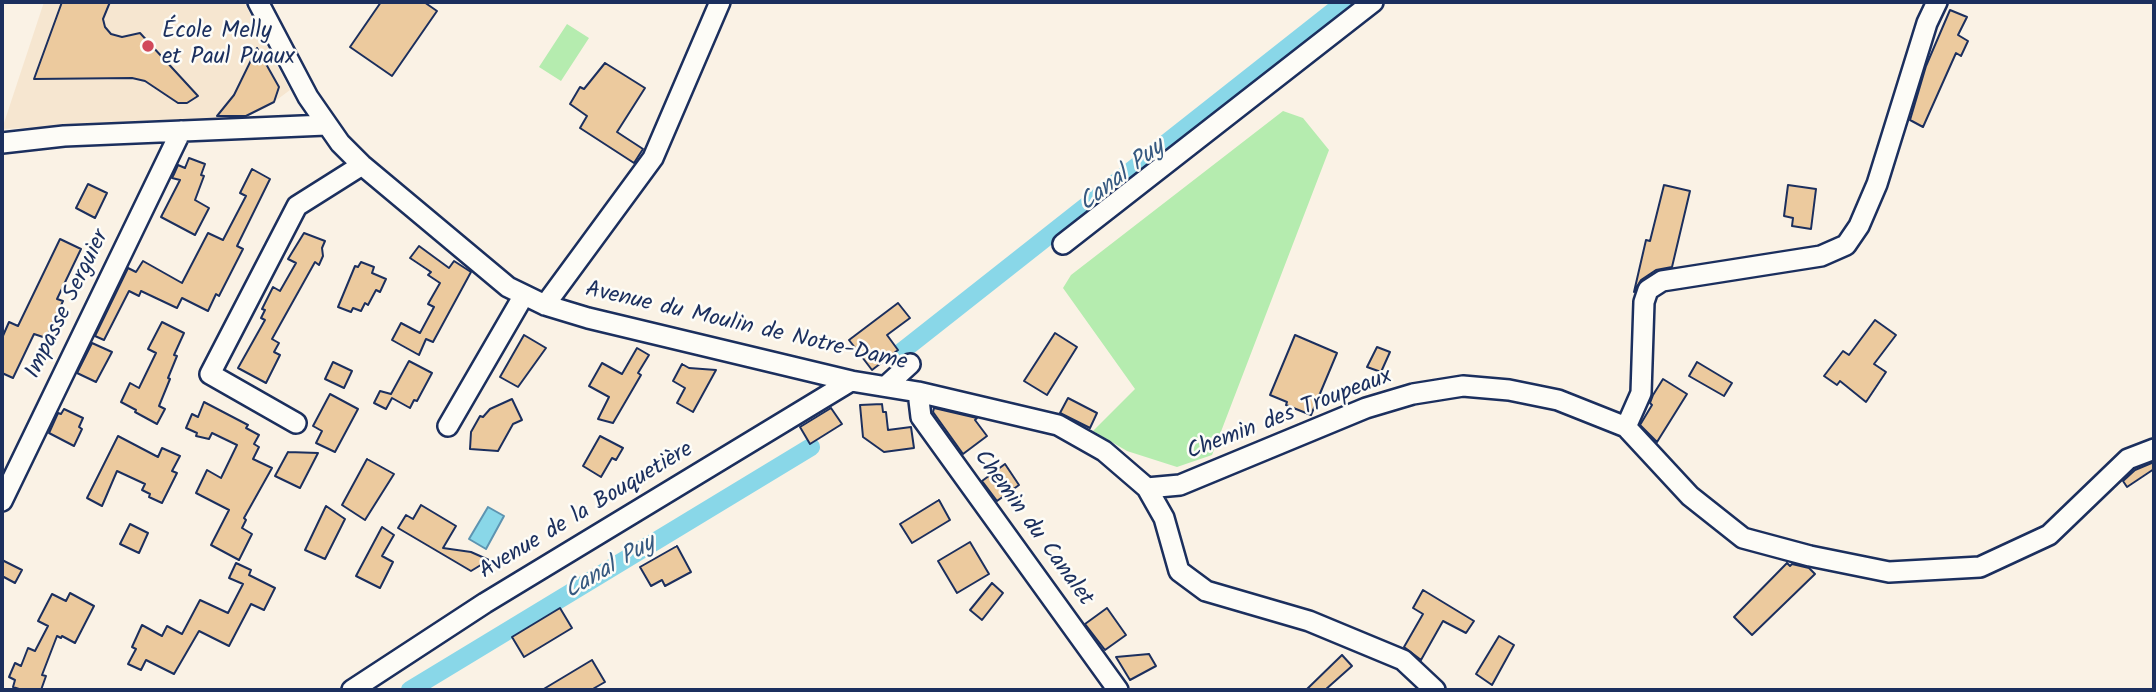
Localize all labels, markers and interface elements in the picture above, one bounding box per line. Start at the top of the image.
place label: École Melly et Paul Puaux [162,19,295,73]
marker: École Melly et Paul Puaux [140,38,156,54]
water label: Canal Puy [1074,135,1172,219]
street label: Impasse Serguier [21,226,117,384]
street label: Avenue du Moulin de Notre-Dame [582,277,910,379]
street label: Chemin des Troupeaux [1184,364,1396,468]
street label: Avenue de la Bouquetière [475,437,699,587]
street label: Chemin du Canalet [966,446,1098,612]
water label: Canal Puy [560,531,662,607]

